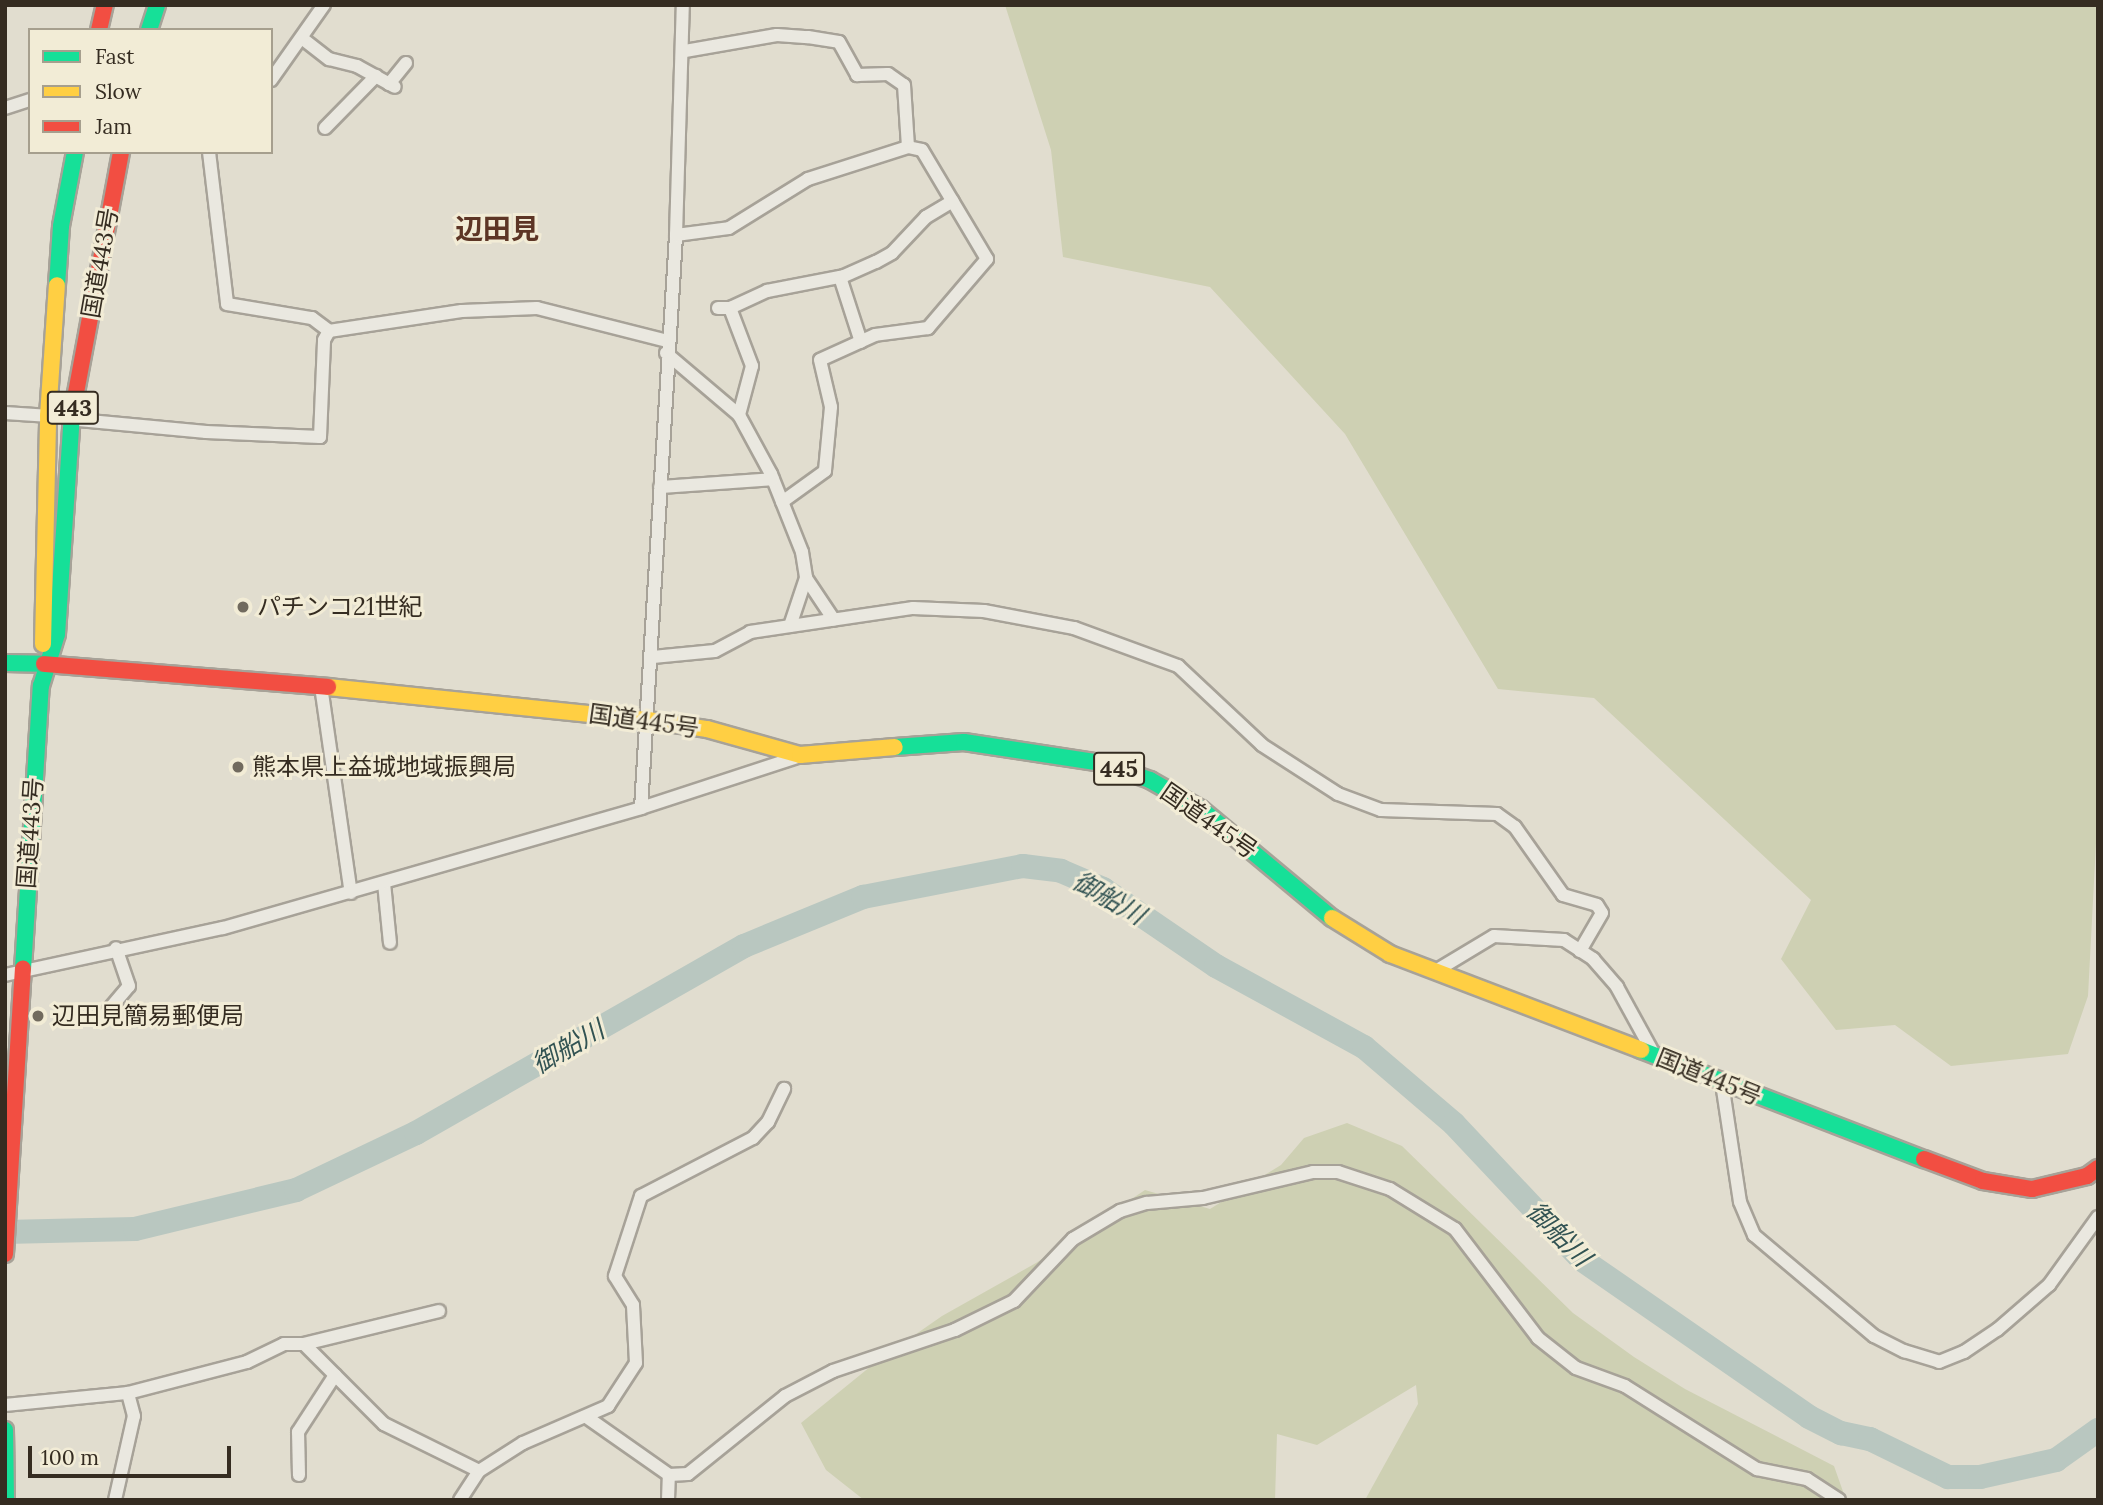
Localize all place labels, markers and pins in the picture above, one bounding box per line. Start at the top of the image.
place label: パチンコ21世紀 [257,593,423,621]
marker: パチンコ21世紀 [235,599,251,615]
place label: 熊本県上益城地域振興局 [252,753,516,781]
marker: 熊本県上益城地域振興局 [230,759,246,775]
place label: 辺田見簡易郵便局 [52,1002,244,1030]
marker: 辺田見簡易郵便局 [30,1008,46,1024]

